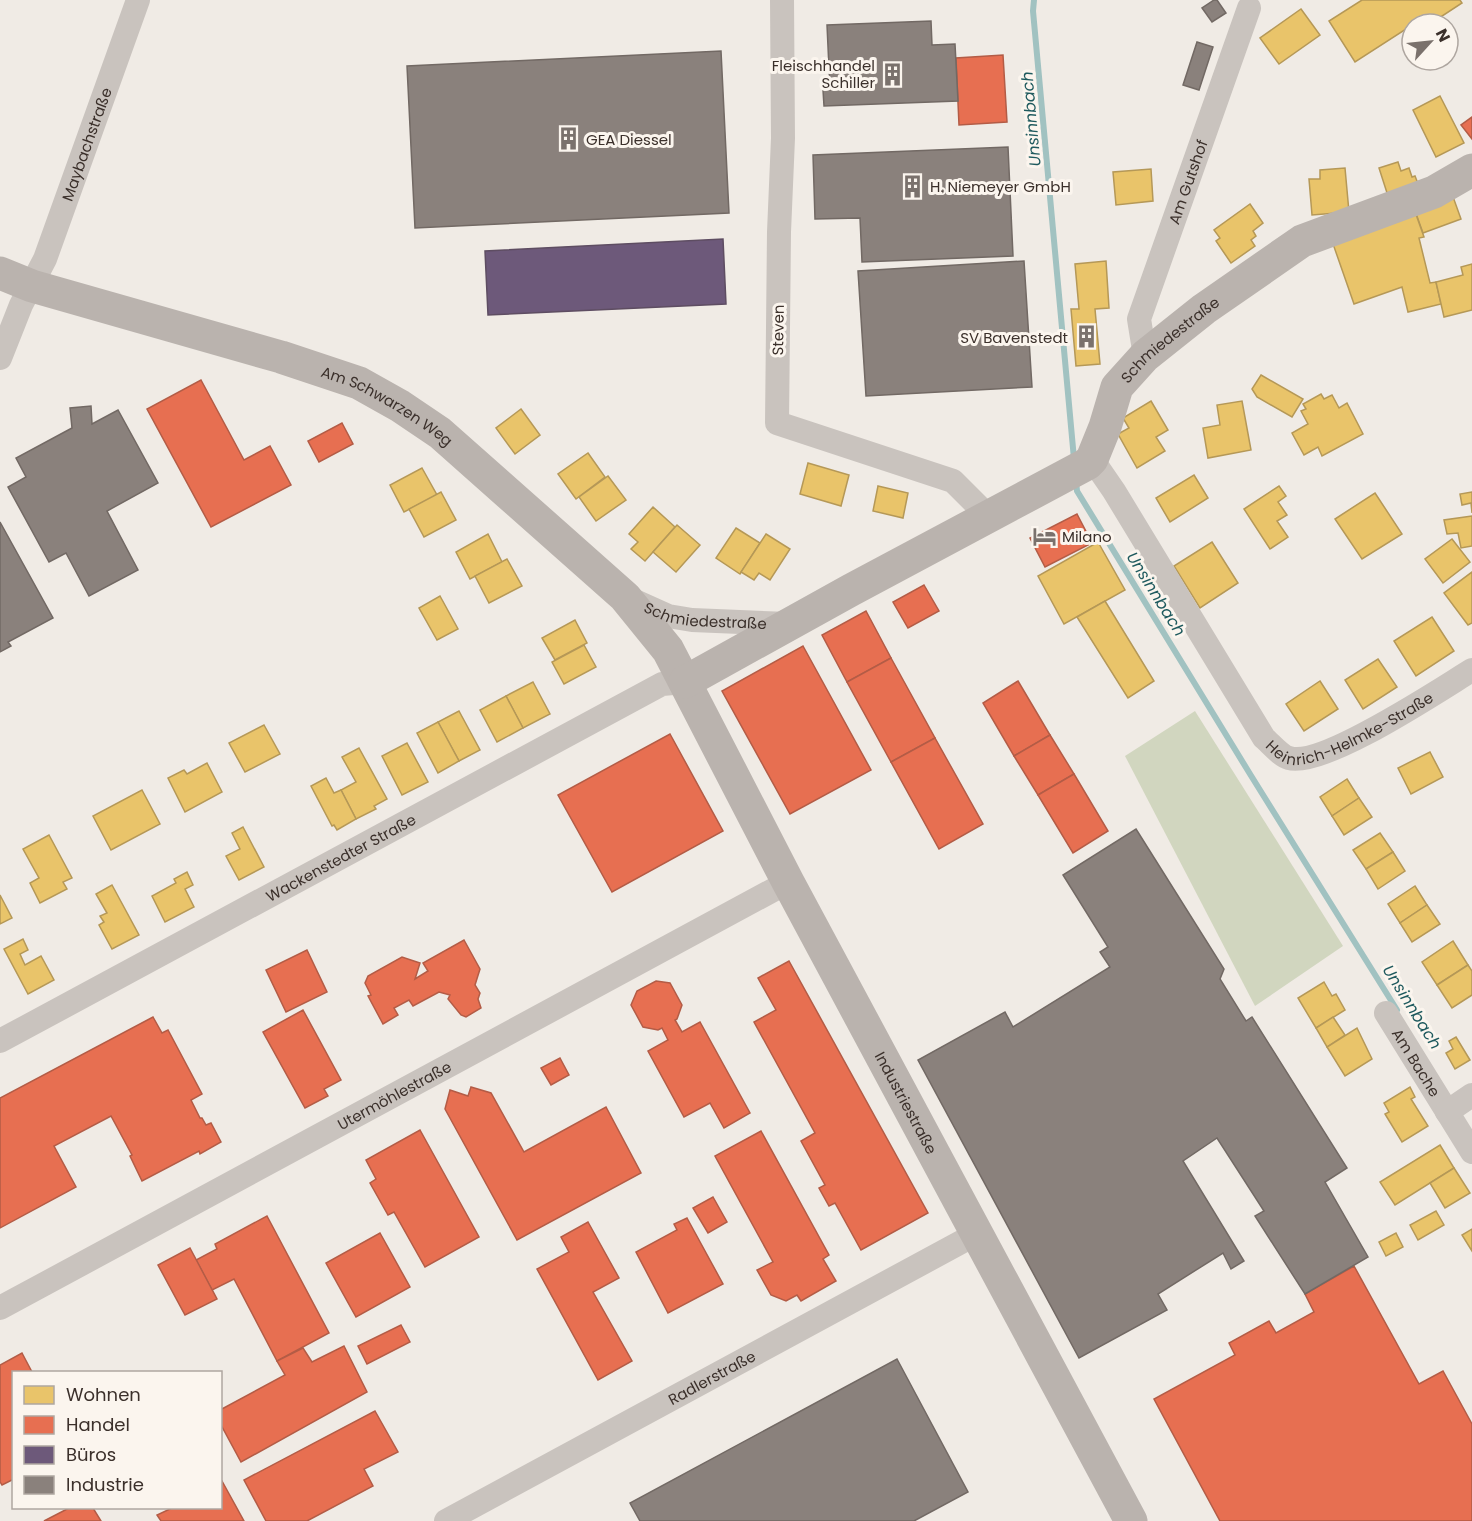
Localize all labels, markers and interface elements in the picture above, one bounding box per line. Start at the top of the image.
north arrow [1400,12,1460,72]
text: N [1430,25,1456,46]
place label: Fleischhandel Schiller [772,55,875,93]
building icon: Fleischhandel Schiller [880,61,906,87]
water label: Unsinnbach [1015,70,1047,168]
street label: Maybachstraße [56,84,116,204]
building icon: GEA Diessel [555,126,581,152]
place label: GEA Diessel [586,129,672,150]
street label: Am Gutshof [1163,137,1212,227]
building icon: H. Niemeyer GmbH [899,173,925,199]
place label: H. Niemeyer GmbH [930,176,1071,197]
street label: Schmiedestraße [1115,291,1223,387]
street label: Steven [767,304,789,356]
building icon: SV Bavenstedt [1073,324,1099,350]
place label: SV Bavenstedt [960,327,1068,348]
street label: Am Schwarzen Weg [318,361,458,451]
hotel icon: Milano [1031,523,1057,549]
place label: Milano [1062,526,1112,547]
water label: Unsinnbach [1121,547,1191,641]
street label: Schmiedestraße [641,596,767,634]
street label: Heinrich-Helmke-Straße [1262,687,1437,770]
street label: Wackenstedter Straße [262,808,419,906]
water label: Unsinnbach [1377,960,1447,1054]
street label: Am Bache [1387,1024,1446,1101]
street label: Industriestraße [870,1048,943,1158]
street label: Utermöhlestraße [333,1056,455,1134]
street label: Radlerstraße [664,1345,759,1409]
legend [12,1371,222,1509]
text: Wohnen [66,1382,141,1407]
text: Handel [66,1412,130,1437]
text: Büros [66,1442,116,1467]
text: Industrie [66,1472,144,1497]

